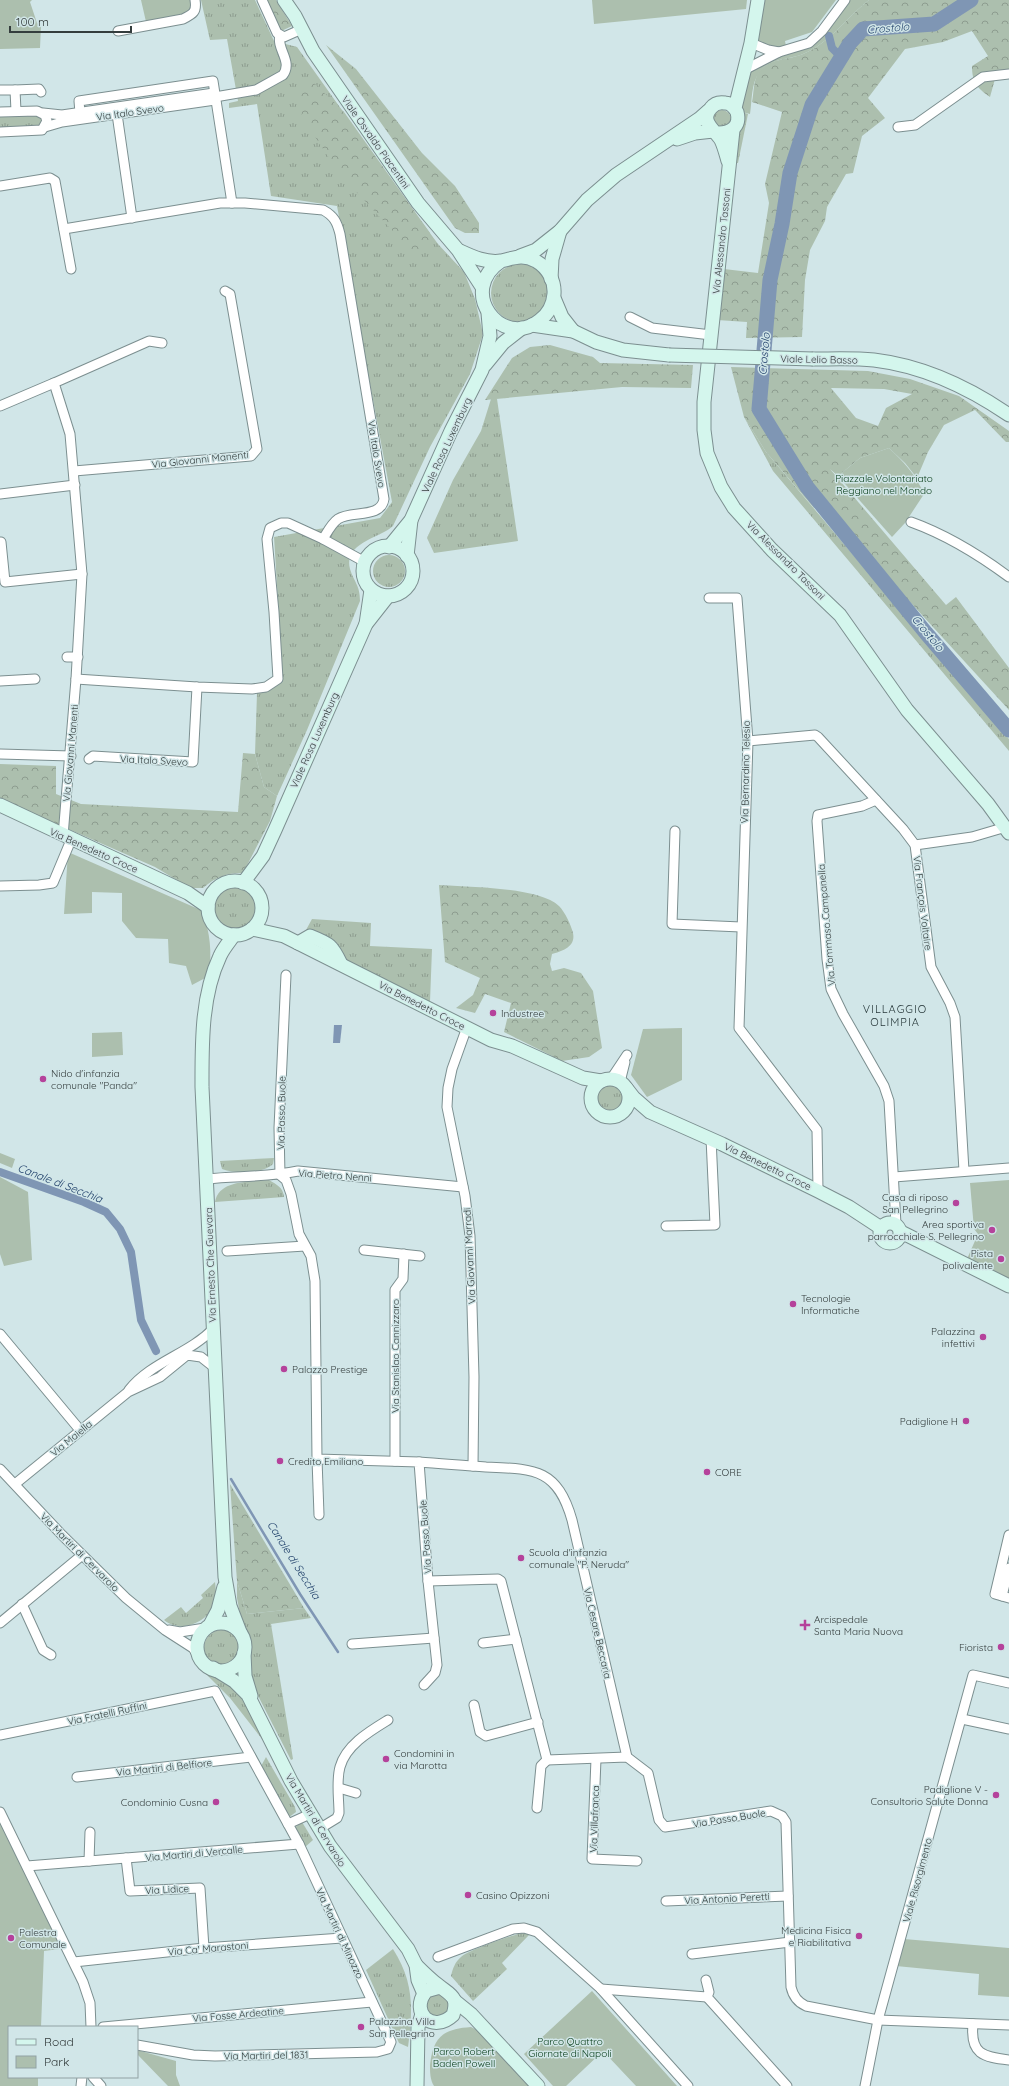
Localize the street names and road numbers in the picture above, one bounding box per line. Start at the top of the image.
street label: Viale Osvaldo Piacentini [339,93,413,191]
street label: Via Italo Svevo [95,101,165,124]
street label: Via Alessandro Tassoni [709,188,734,294]
street label: Viale Lelio Basso [780,352,858,367]
street label: Viale Rosa Luxemburg [419,395,474,495]
street label: Via Italo Svevo [365,419,388,489]
street label: Via Giovanni Manenti [151,448,249,471]
street label: Via Alessandro Tassoni [744,518,828,602]
street label: Viale Rosa Luxemburg [287,690,342,790]
street label: Via Giovanni Manenti [60,704,81,802]
street label: Via Bernardino Telesio [738,720,753,824]
street label: Via Italo Svevo [120,752,188,769]
street label: Via Benedetto Croce [48,825,140,876]
street label: Via François Voltaire [910,855,935,951]
street label: Via Tommaso Campanella [815,864,838,986]
street label: Via Benedetto Croce [376,978,468,1033]
street label: Via Passo Buole [274,1076,289,1150]
street label: Via Benedetto Croce [722,1140,814,1193]
street label: Via Pietro Nenni [298,1166,372,1185]
street label: Via Ernesto Che Guevara [202,1207,219,1323]
street label: Via Giovanni Marradi [460,1207,479,1305]
street label: Via Stanislao Cannizzaro [389,1299,402,1413]
street label: Via Maiella [48,1417,95,1459]
street label: Via Passo Buole [416,1499,435,1574]
street label: Via Martiri di Cervarolo [37,1510,122,1595]
street label: Via Cesare Beccaria [581,1586,614,1680]
street label: Via Fratelli Ruffini [66,1699,148,1728]
street label: Via Martiri di Belfiore [115,1756,213,1779]
street label: Via Martiri di Cervarolo [283,1771,349,1869]
street label: Via Villafranca [587,1785,602,1853]
street label: Via Passo Buole [692,1806,767,1831]
street label: Viale Risorgimento [900,1836,935,1924]
street label: Via Martiri di Vercalle [145,1843,244,1864]
street label: Via Lidice [145,1882,190,1897]
street label: Via Martiri di Minozzo [313,1886,366,1981]
street label: Via Antonio Peretti [684,1890,770,1907]
street label: Via Ca' Marastoni [167,1938,249,1959]
street label: Via Fosse Ardeatine [192,2004,285,2025]
street label: Via Martiri del 1831 [224,2048,309,2063]

